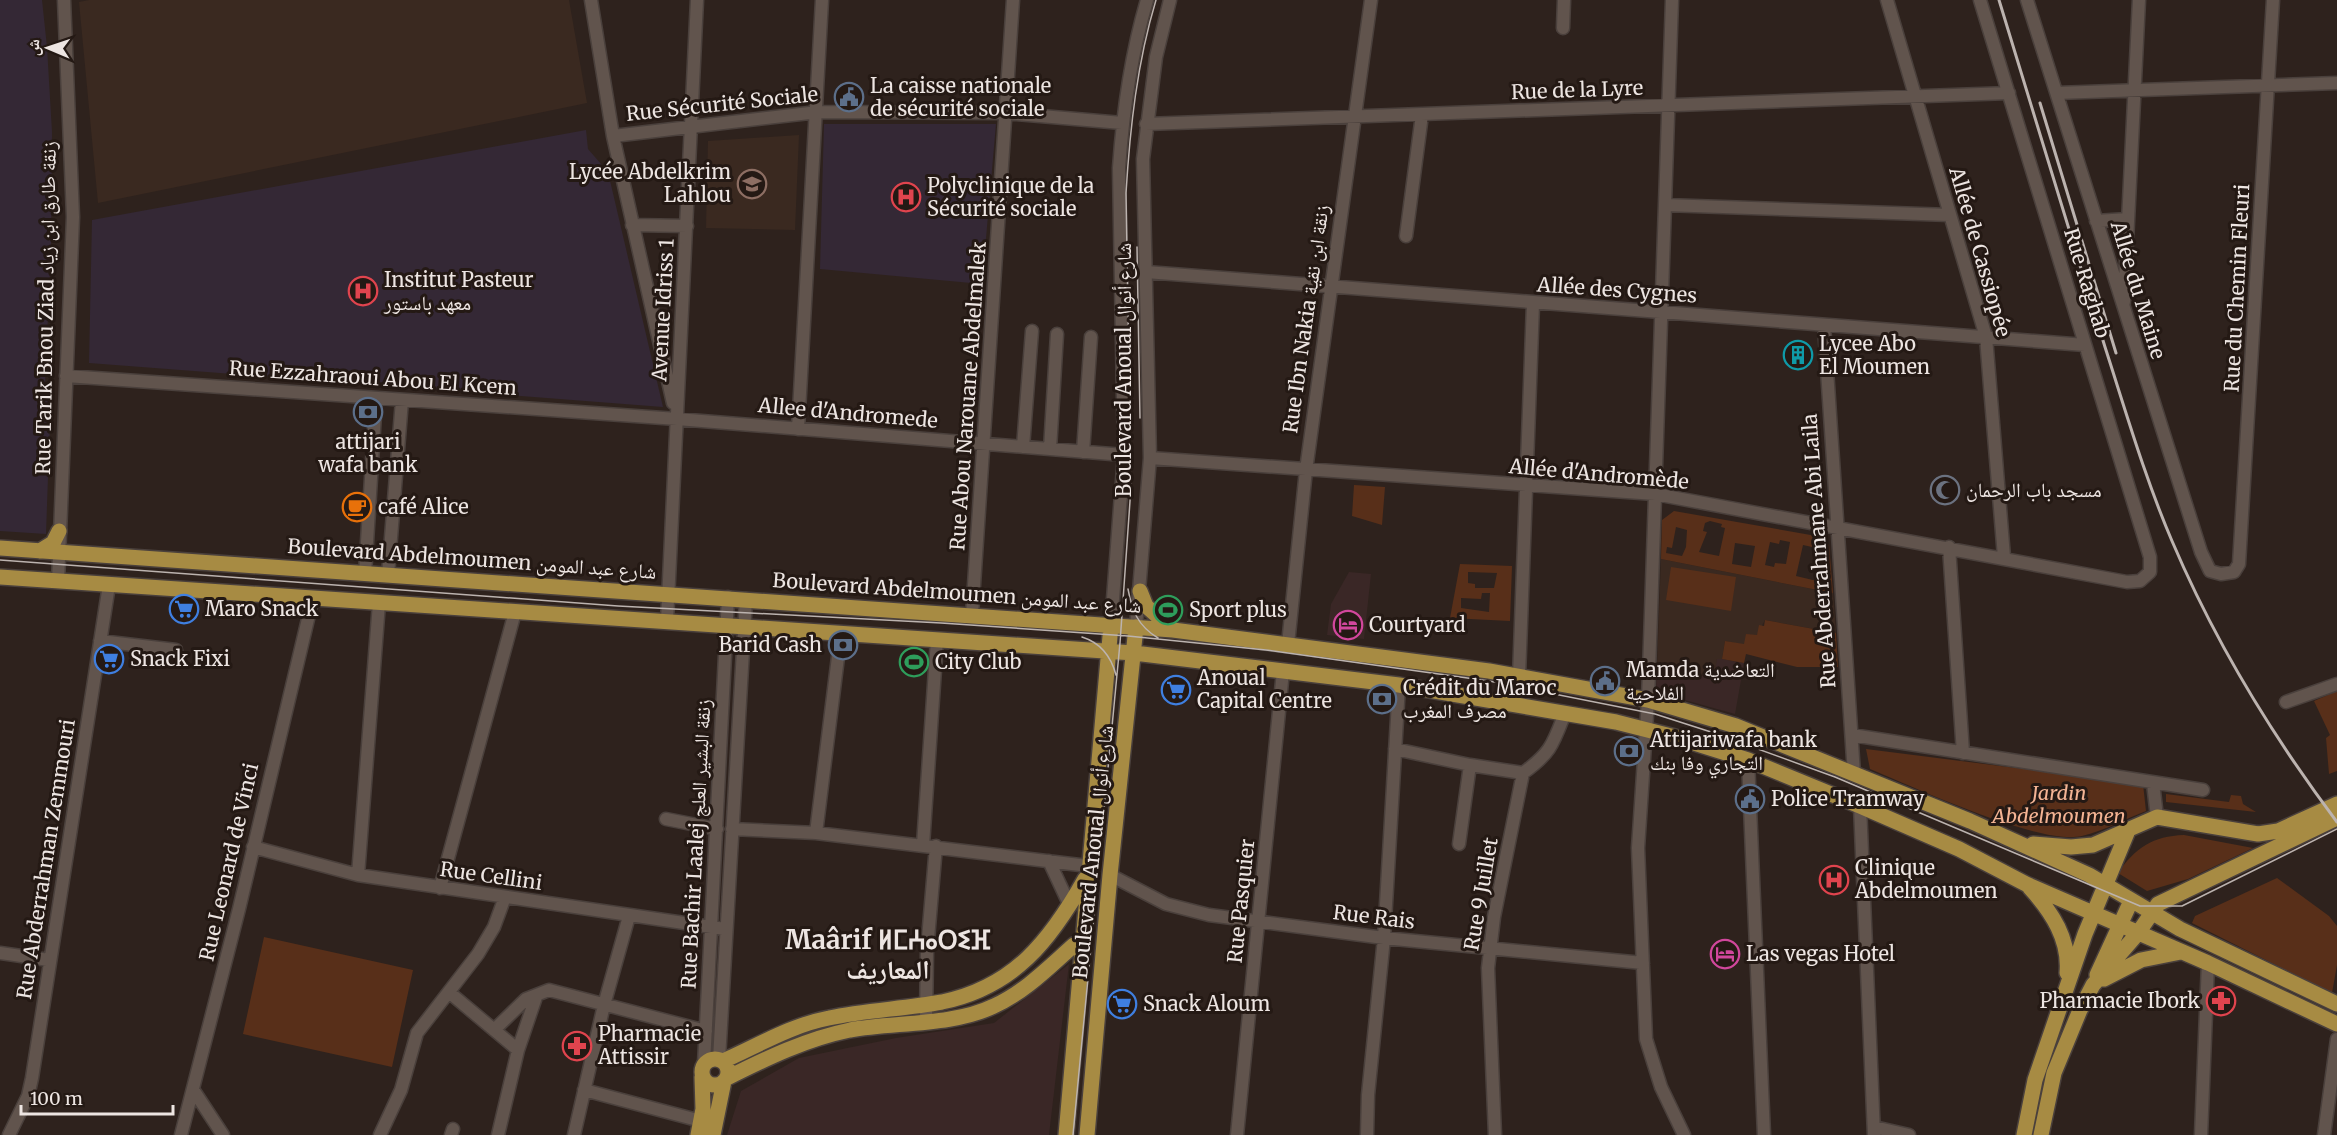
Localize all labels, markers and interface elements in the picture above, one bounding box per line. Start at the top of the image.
north arrow [18,18,78,78]
text: ش [23,39,43,56]
place label: La caisse nationale de sécurité sociale [870,73,1051,121]
street label: Rue de la Lyre [1510,75,1644,104]
street label: Rue Sécurité Sociale [625,81,819,126]
public building icon: La caisse nationale de sécurité sociale [833,81,865,113]
street label: Rue Tarik Bnou Ziad زنقة طارق ابن زياد [30,141,61,475]
place label: Lycée Abdelkrim Lahlou [569,159,731,207]
street label: Allée de Cassiopée [1944,163,2017,340]
school or university icon: Lycée Abdelkrim Lahlou [736,168,768,200]
place label: Polyclinique de la Sécurité sociale [927,173,1095,221]
hospital icon: Polyclinique de la Sécurité sociale [890,181,922,213]
street label: Rue du Chemin Fleuri [2219,183,2254,393]
street label: Rue Ibn Nakia زنقة ابن نقية [1277,203,1334,435]
street label: Allée du Maine [2105,217,2171,362]
street label: Rue Raghab [2059,225,2116,341]
street label: Avenue Idriss 1 [646,238,679,383]
street label: Rue Abou Narouane Abdelmalek [944,240,991,551]
street label: Boulevard Anoual شارع أنوال [1111,243,1137,497]
place label: Institut Pasteur معهد باستور [383,267,534,315]
street label: Allée des Cygnes [1535,271,1698,308]
hospital icon: Institut Pasteur معهد باستور [347,275,379,307]
place label: Lycee Abo El Moumen [1819,331,1930,379]
building icon: Lycee Abo El Moumen [1782,339,1814,371]
street label: Rue Ezzahraoui Abou El Kcem [228,355,518,400]
street label: Allee d'Andromede [756,392,939,433]
bank icon: attijari wafa bank [352,396,384,428]
street label: Rue Abderrahmane Abi Laila [1796,413,1841,689]
place label: attijari wafa bank [317,429,418,477]
street label: Allée d'Andromède [1507,453,1690,494]
mosque icon: مسجد باب الرحمان [1929,474,1961,506]
place label: مسجد باب الرحمان [1966,477,2102,502]
cafe icon: café Alice [341,491,373,523]
place label: café Alice [378,494,469,519]
street label: Boulevard Abdelmoumen شارع عبد المومن [287,533,657,585]
street label: Boulevard Abdelmoumen شارع عبد المومن [772,567,1142,619]
supermarket icon: Maro Snack [168,593,200,625]
sports icon: Sport plus [1152,594,1184,626]
place label: Maro Snack [205,596,319,621]
place label: Sport plus [1189,597,1287,622]
hotel icon: Courtyard [1332,609,1364,641]
place label: Courtyard [1369,612,1465,637]
bank icon: Barid Cash [827,629,859,661]
place label: Barid Cash [718,632,822,657]
supermarket icon: Snack Fixi [93,643,125,675]
place label: Snack Fixi [130,646,230,671]
sports icon: City Club [898,646,930,678]
place label: City Club [935,649,1022,674]
place label: Mamda التعاضدية الفلاحية [1626,657,1775,705]
place label: Anoual Capital Centre [1196,665,1332,713]
public building icon: Mamda التعاضدية الفلاحية [1589,665,1621,697]
supermarket icon: Anoual Capital Centre [1160,674,1192,706]
place label: Crédit du Maroc مصرف المغرب [1403,675,1557,723]
bank icon: Crédit du Maroc مصرف المغرب [1366,683,1398,715]
street label: Rue Bachir Laalej زنقة البشير العلج [675,699,717,989]
street label: Rue Abderrahman Zemmouri [11,717,80,1001]
street label: Boulevard Anoual شارع أنوال [1067,724,1119,980]
place label: Attijariwafa bank التجاري وفا بنك [1649,727,1817,779]
bank icon: Attijariwafa bank التجاري وفا بنك [1613,735,1645,767]
street label: Rue Leonard de Vinci [194,760,263,963]
park label: Jardin Abdelmoumen [1990,780,2126,828]
public building icon: Police Tramway [1734,783,1766,815]
place label: Police Tramway [1771,786,1925,811]
street label: Rue 9 Juillet [1458,835,1503,952]
street label: Rue Pasquier [1222,838,1259,964]
place label: Clinique Abdelmoumen [1854,855,1998,903]
street label: Rue Cellini [438,856,544,895]
hospital icon: Clinique Abdelmoumen [1818,864,1850,896]
street label: Rue Rais [1332,899,1416,934]
district label: Maârif ⵍⵎⵄⴰⵔⵉⴼ المعاريف [785,923,991,986]
hotel icon: Las vegas Hotel [1709,938,1741,970]
place label: Las vegas Hotel [1746,941,1895,966]
pharmacy icon: Pharmacie Ibork [2205,985,2237,1017]
supermarket icon: Snack Aloum [1106,988,1138,1020]
place label: Pharmacie Ibork [2039,988,2200,1013]
place label: Snack Aloum [1143,991,1271,1016]
place label: Pharmacie Attissir [597,1021,701,1069]
pharmacy icon: Pharmacie Attissir [561,1030,593,1062]
scale bar [21,1078,172,1116]
text: 100 m [30,1087,83,1110]

